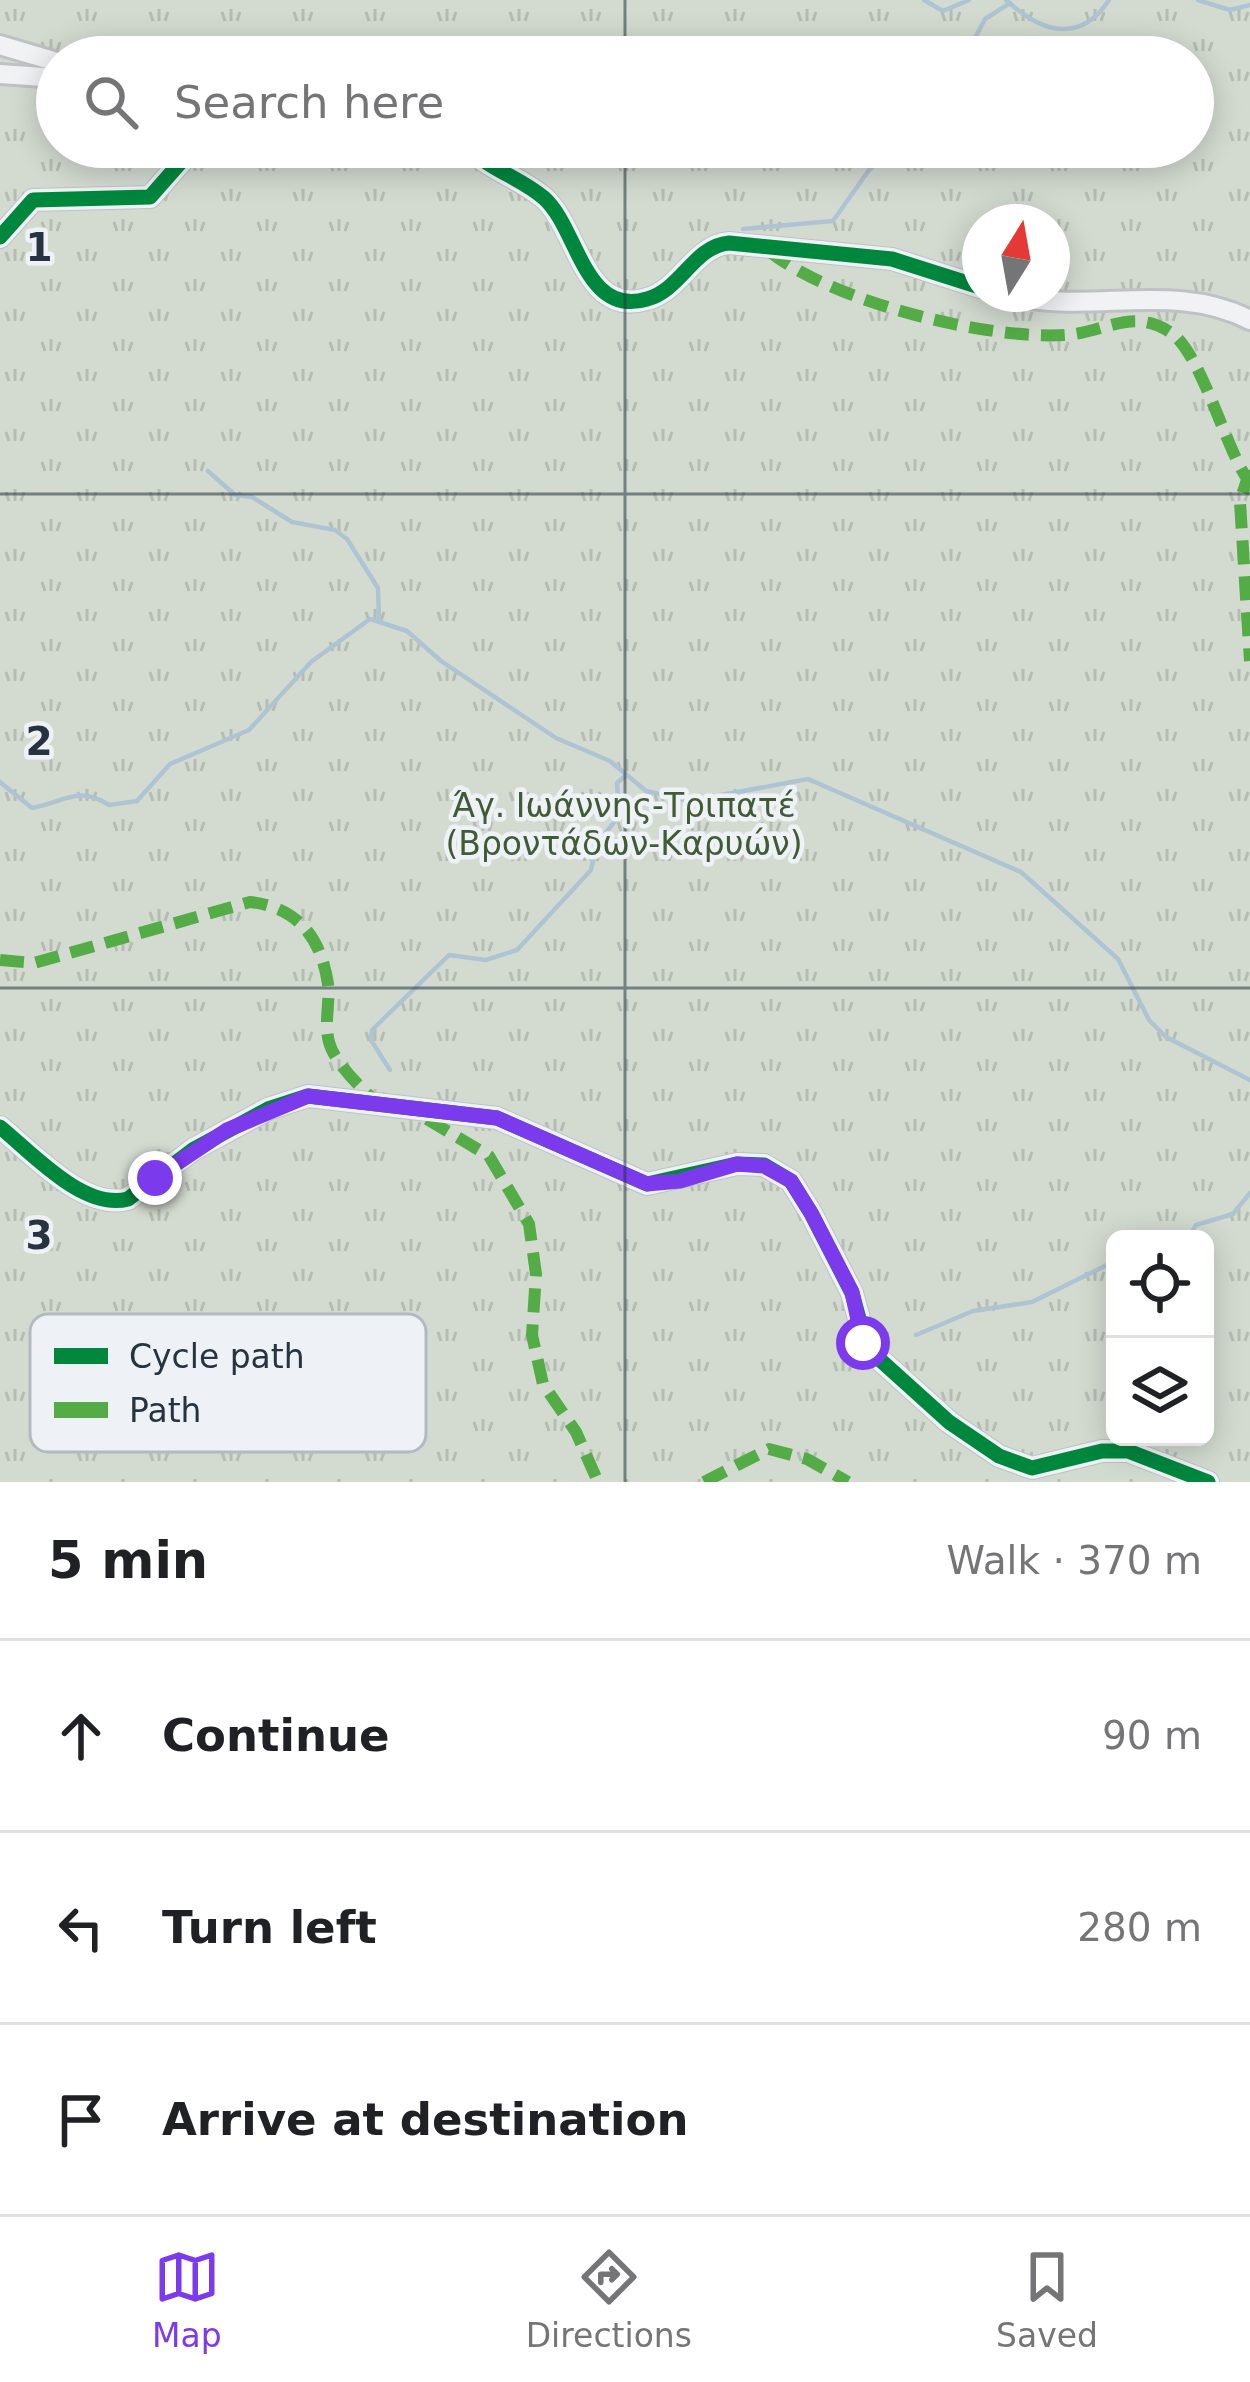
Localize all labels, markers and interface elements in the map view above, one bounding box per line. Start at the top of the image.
search box [36,36,1214,168]
icon: search [78,69,144,135]
text: Search here [174,76,444,129]
north arrow [962,204,1070,312]
text: 1 [25,225,53,270]
text: 2 [25,719,53,764]
park label: Άγ. Ιωάννης-Τριπατέ (Βροντάδων-Καρυών) [445,786,803,863]
route end [128,1151,182,1205]
text: 3 [25,1213,53,1258]
map controls [1106,1230,1214,1446]
button: locate [1106,1230,1214,1338]
legend [30,1314,426,1452]
route start [836,1316,890,1370]
text: Cycle path [129,1337,305,1376]
button: layers [1106,1338,1214,1446]
text: Path [129,1391,202,1430]
text: 5 min [48,1531,208,1590]
text: Walk · 370 m [947,1538,1202,1583]
icon: ahead [48,1703,114,1769]
text: Continue [162,1709,390,1762]
text: 90 m [1102,1713,1202,1758]
icon: left [48,1895,114,1961]
text: Turn left [162,1901,377,1954]
text: 280 m [1077,1905,1202,1950]
icon: arrive [48,2087,114,2153]
text: Arrive at destination [162,2093,688,2146]
tab: Map [152,2244,222,2355]
tab: Directions [526,2244,692,2355]
tab: Saved [996,2244,1098,2355]

